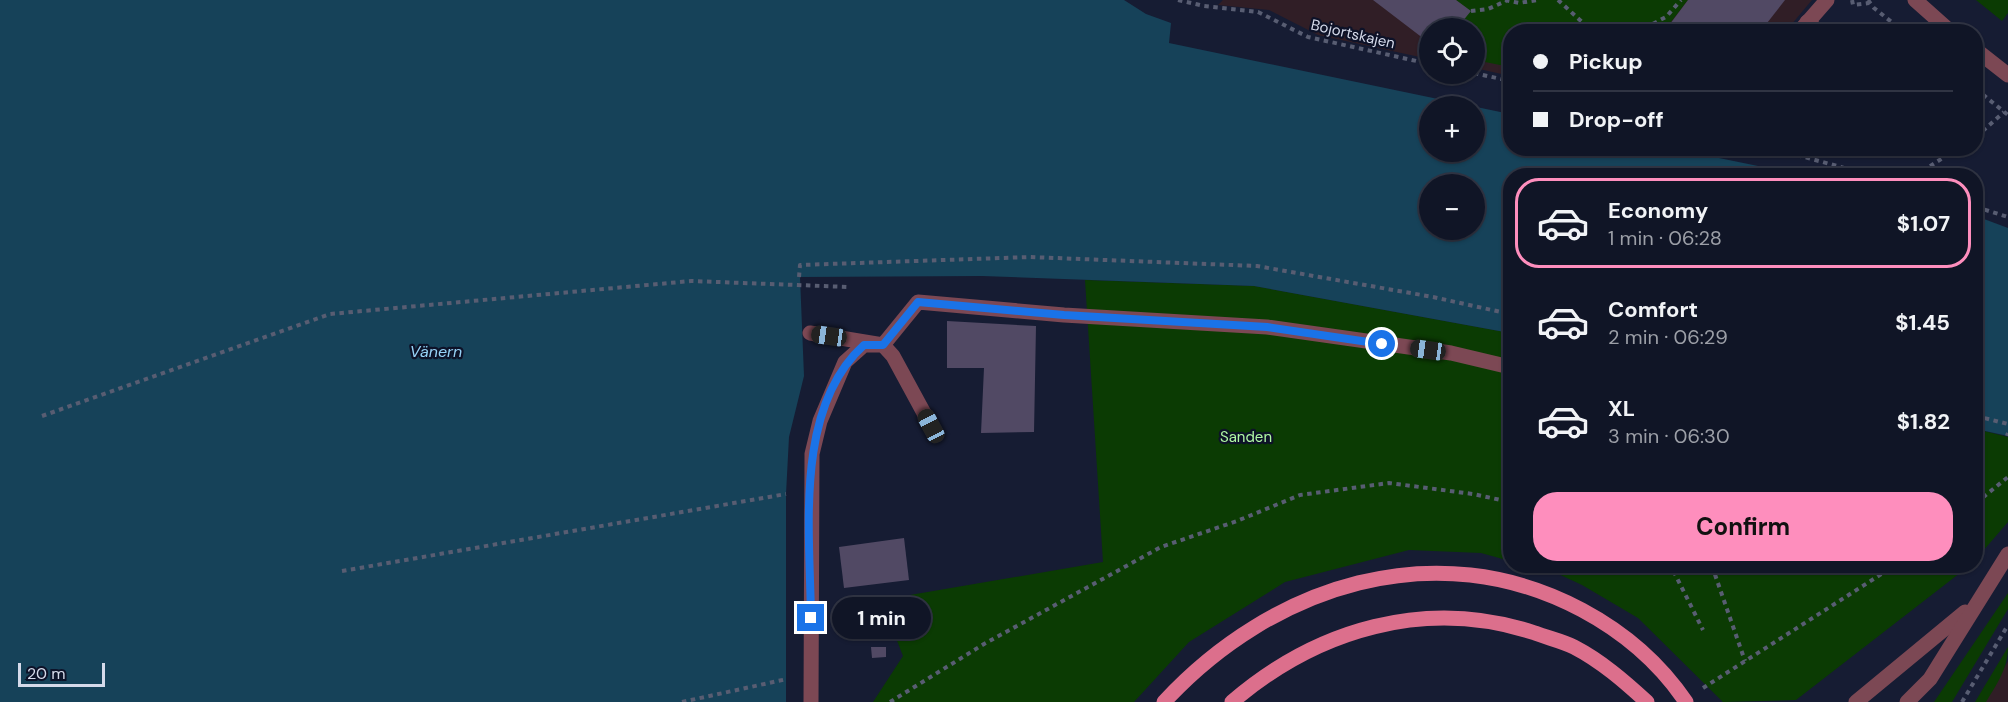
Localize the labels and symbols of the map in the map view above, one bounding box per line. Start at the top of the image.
street label: Bojortskajen [1309,15,1397,53]
car [810,325,848,347]
route start [1368,330,1395,357]
car [1409,339,1447,361]
water label: Vänern [410,341,462,362]
car [915,406,947,446]
park label: Sanden [1220,427,1272,447]
callout: 1 min [832,597,931,639]
route end [797,604,824,631]
scale bar [18,660,105,688]

